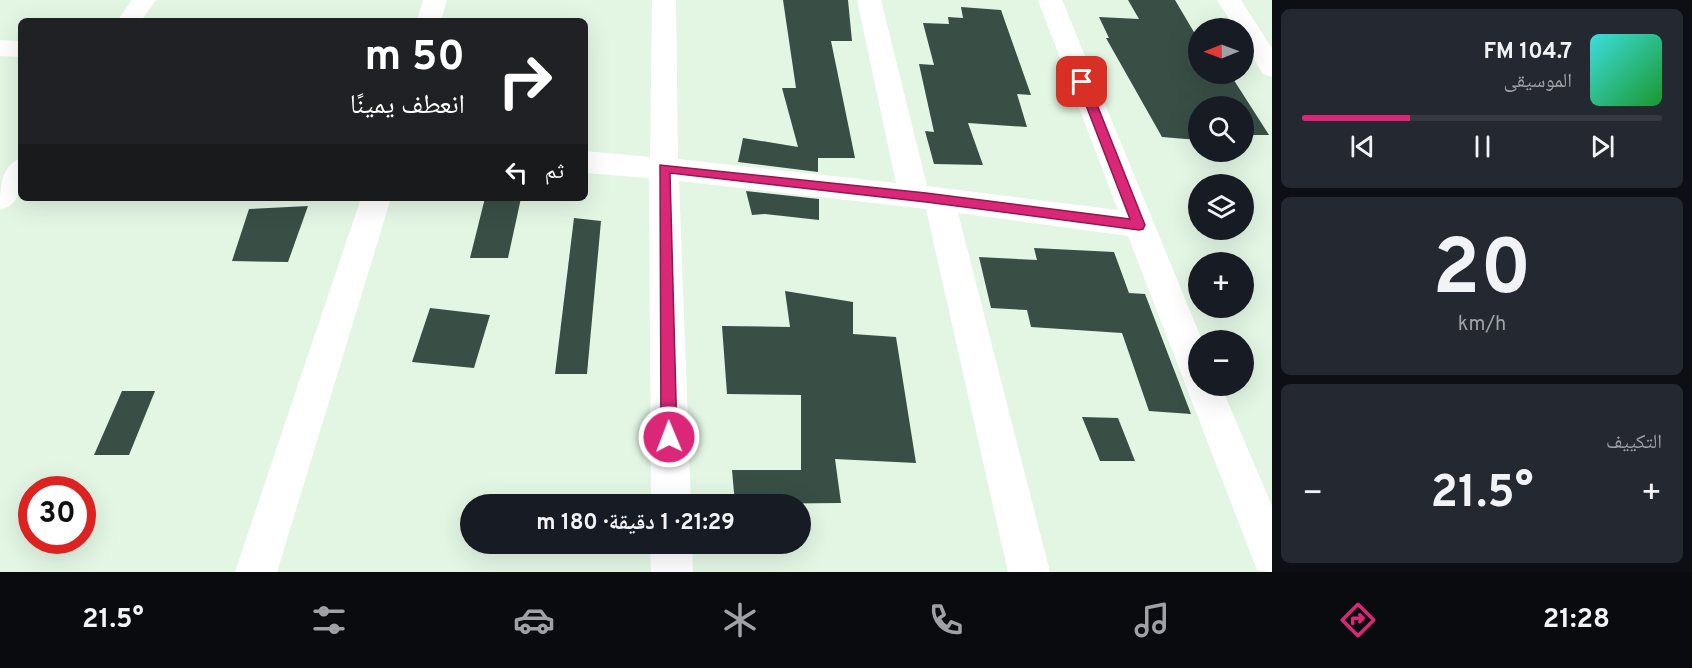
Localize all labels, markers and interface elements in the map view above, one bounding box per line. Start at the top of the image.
north arrow [1188,18,1254,84]
map controls [1188,18,1254,396]
text: 50 m [365,32,465,85]
text: 104.7 FM [1483,39,1572,66]
icon: right [486,42,564,120]
pin [1056,56,1107,107]
icon: arrive [1065,65,1098,98]
text: الموسيقى [1504,69,1572,95]
text: انعطف يمينًا [350,89,465,123]
button: search [1188,96,1254,162]
icon: previous [1346,130,1379,163]
icon: pause [1466,130,1499,163]
icon: next [1586,130,1619,163]
icon: left [500,156,533,189]
text: ثم [545,159,564,186]
button: layers [1188,174,1254,240]
text: 20 [1433,223,1532,322]
button: + [1188,252,1254,318]
text: km/h [1458,312,1506,338]
button: − [1188,330,1254,396]
position arrow [637,405,701,469]
text: التكييف [1606,430,1662,456]
text: 21.5° [1431,466,1533,523]
text: − [1302,474,1323,516]
text: + [1641,474,1662,516]
speed limit sign: 30 [18,476,96,554]
text: 21:29 · 1 دقيقة · 180 m [536,510,735,537]
icon: filters [308,599,350,641]
icon: car [513,599,555,641]
icon: climate [719,599,761,641]
icon: phone [925,599,967,641]
icon: music [1131,599,1173,641]
icon: directions [1337,599,1379,641]
text: 21.5° [82,603,144,637]
text: 21:28 [1543,603,1610,637]

